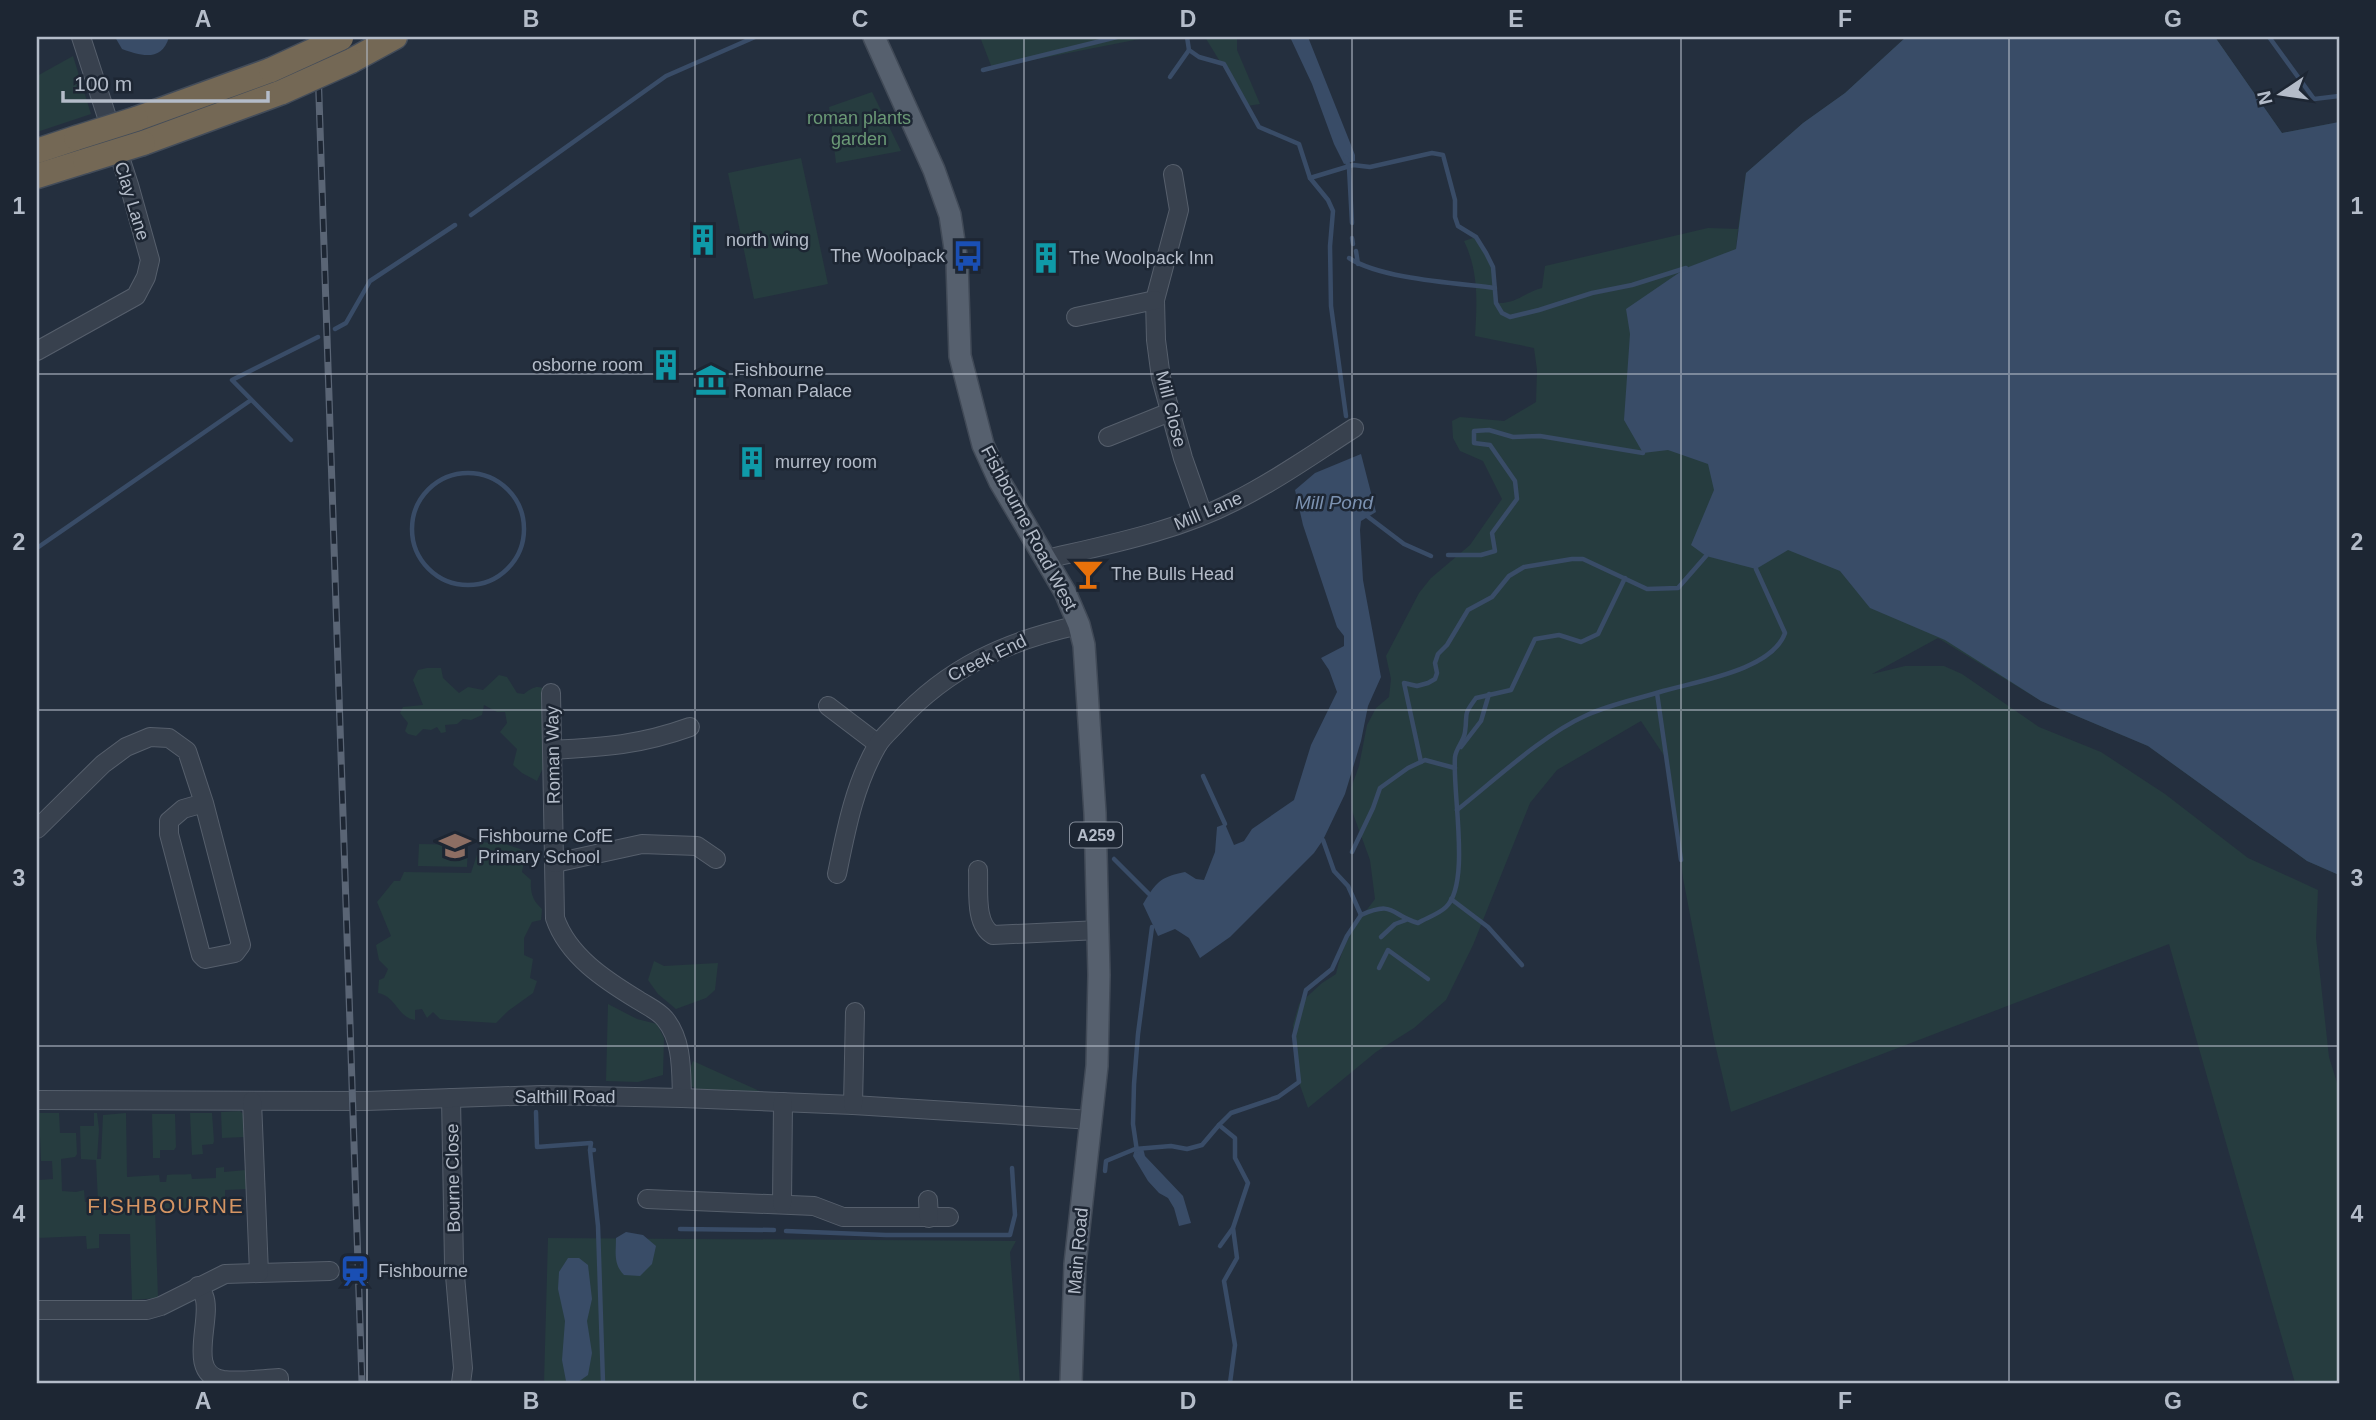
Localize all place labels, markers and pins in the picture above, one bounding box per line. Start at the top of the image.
building icon: north wing [686,223,720,257]
place label: north wing [726,230,809,250]
bus stop icon: The Woolpack [951,239,985,273]
building icon: The Woolpack Inn [1029,241,1063,275]
place label: The Woolpack [830,246,946,266]
place label: The Woolpack Inn [1069,248,1214,268]
building icon: osborne room [649,348,683,382]
place label: osborne room [532,355,643,375]
place label: Fishbourne Roman Palace [734,360,852,401]
museum icon: Fishbourne Roman Palace [694,363,728,397]
building icon: murrey room [735,445,769,479]
place label: murrey room [775,452,877,472]
bar icon: The Bulls Head [1071,557,1105,591]
place label: The Bulls Head [1111,564,1234,584]
place label: Fishbourne CofE Primary School [478,826,613,867]
school or university icon: Fishbourne CofE Primary School [438,829,472,863]
station icon: Fishbourne [338,1254,372,1288]
place label: Fishbourne [378,1261,468,1281]

